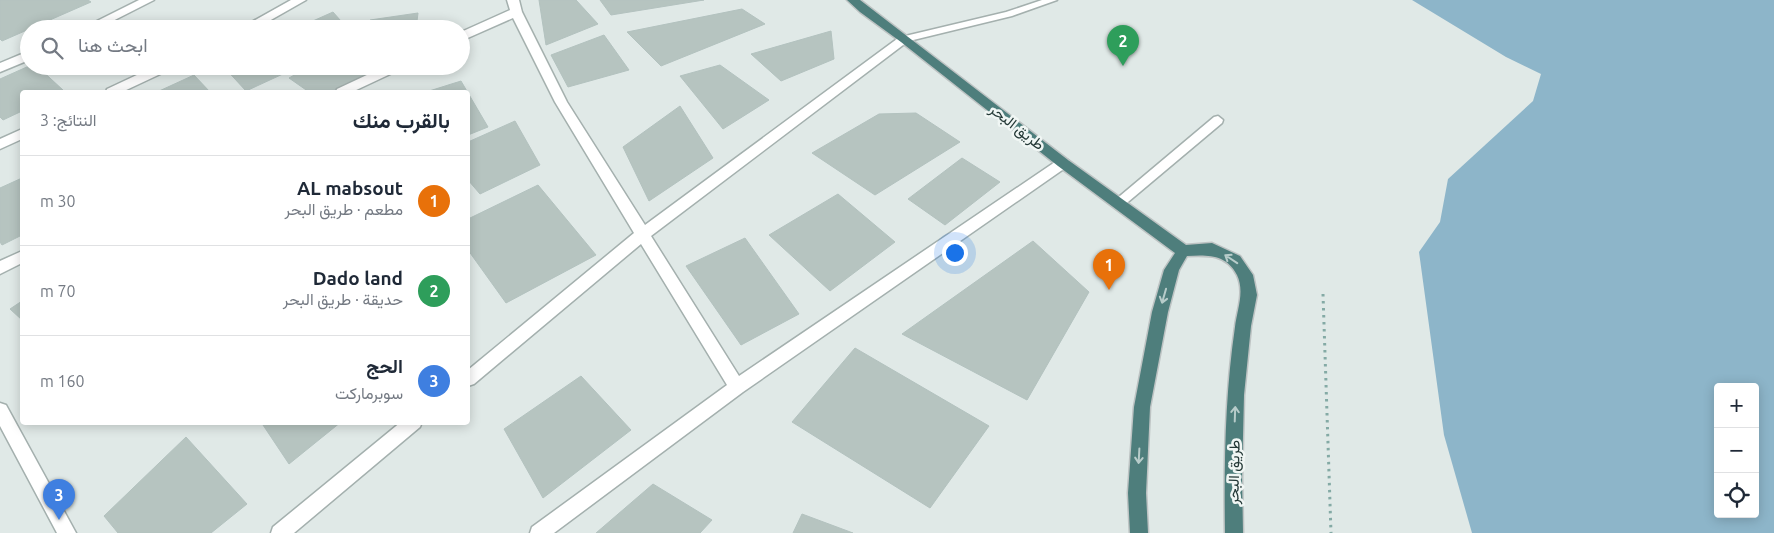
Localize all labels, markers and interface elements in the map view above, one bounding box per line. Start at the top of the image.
search box [20,20,470,75]
pin: 2 [1107,25,1139,66]
icon: search [38,34,66,62]
text: ابحث هنا [78,34,148,56]
street label: طريق البحر [985,100,1048,155]
text: بالقرب منك [353,108,450,132]
text: النتائج: 3 [40,111,97,129]
text: AL mabsout [297,177,403,199]
text: 30 m [40,192,76,210]
text: 1 [429,192,439,210]
text: مطعم · طريق البحر [285,200,403,218]
your location [942,240,968,266]
pin: 1 [1093,249,1125,290]
one-way arrow [1224,254,1238,265]
text: Dado land [313,267,403,289]
text: 70 m [40,282,76,300]
text: 2 [429,282,439,300]
one-way arrow [1159,288,1169,304]
text: حديقة · طريق البحر [283,290,403,308]
text: الحج [366,355,403,377]
text: 160 m [40,372,85,390]
text: 3 [429,372,439,390]
map controls [1714,383,1759,518]
button: + [1714,383,1759,428]
text: سوبرماركت [335,384,403,402]
one-way arrow [1231,407,1240,423]
button: − [1714,428,1759,473]
street label: طريق البحر [1224,439,1245,505]
one-way arrow [1135,448,1144,464]
button: locate [1714,473,1759,518]
pin: 3 [43,479,75,520]

